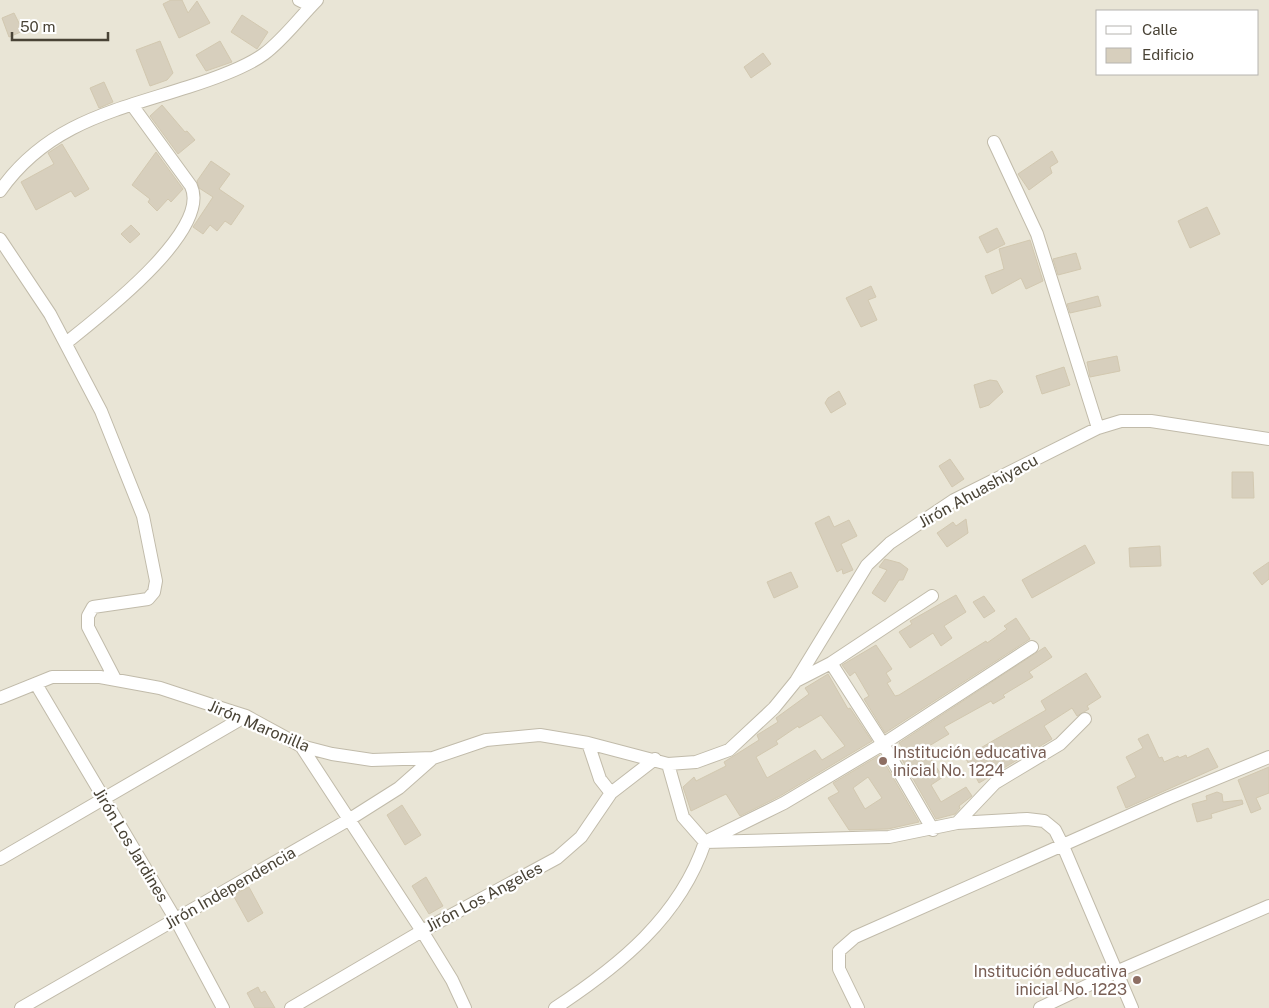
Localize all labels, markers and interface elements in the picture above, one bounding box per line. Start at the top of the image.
scale bar [12,10,109,42]
legend [1096,10,1259,75]
text: 50 m [20,18,55,35]
text: Calle [1142,21,1178,38]
text: Edificio [1142,46,1194,63]
street label: Jirón Ahuashiyacu [915,450,1041,532]
street label: Jirón Maronilla [205,696,313,756]
place label: Institución educativa inicial No. 1224 [893,743,1047,780]
marker: Institución educativa inicial No. 1224 [877,755,889,767]
street label: Jirón Los Jardines [89,785,173,905]
street label: Jirón Independencia [161,843,299,933]
street label: Jirón Los Angeles [422,858,546,936]
place label: Institución educativa inicial No. 1223 [973,962,1127,999]
marker: Institución educativa inicial No. 1223 [1131,974,1143,986]

